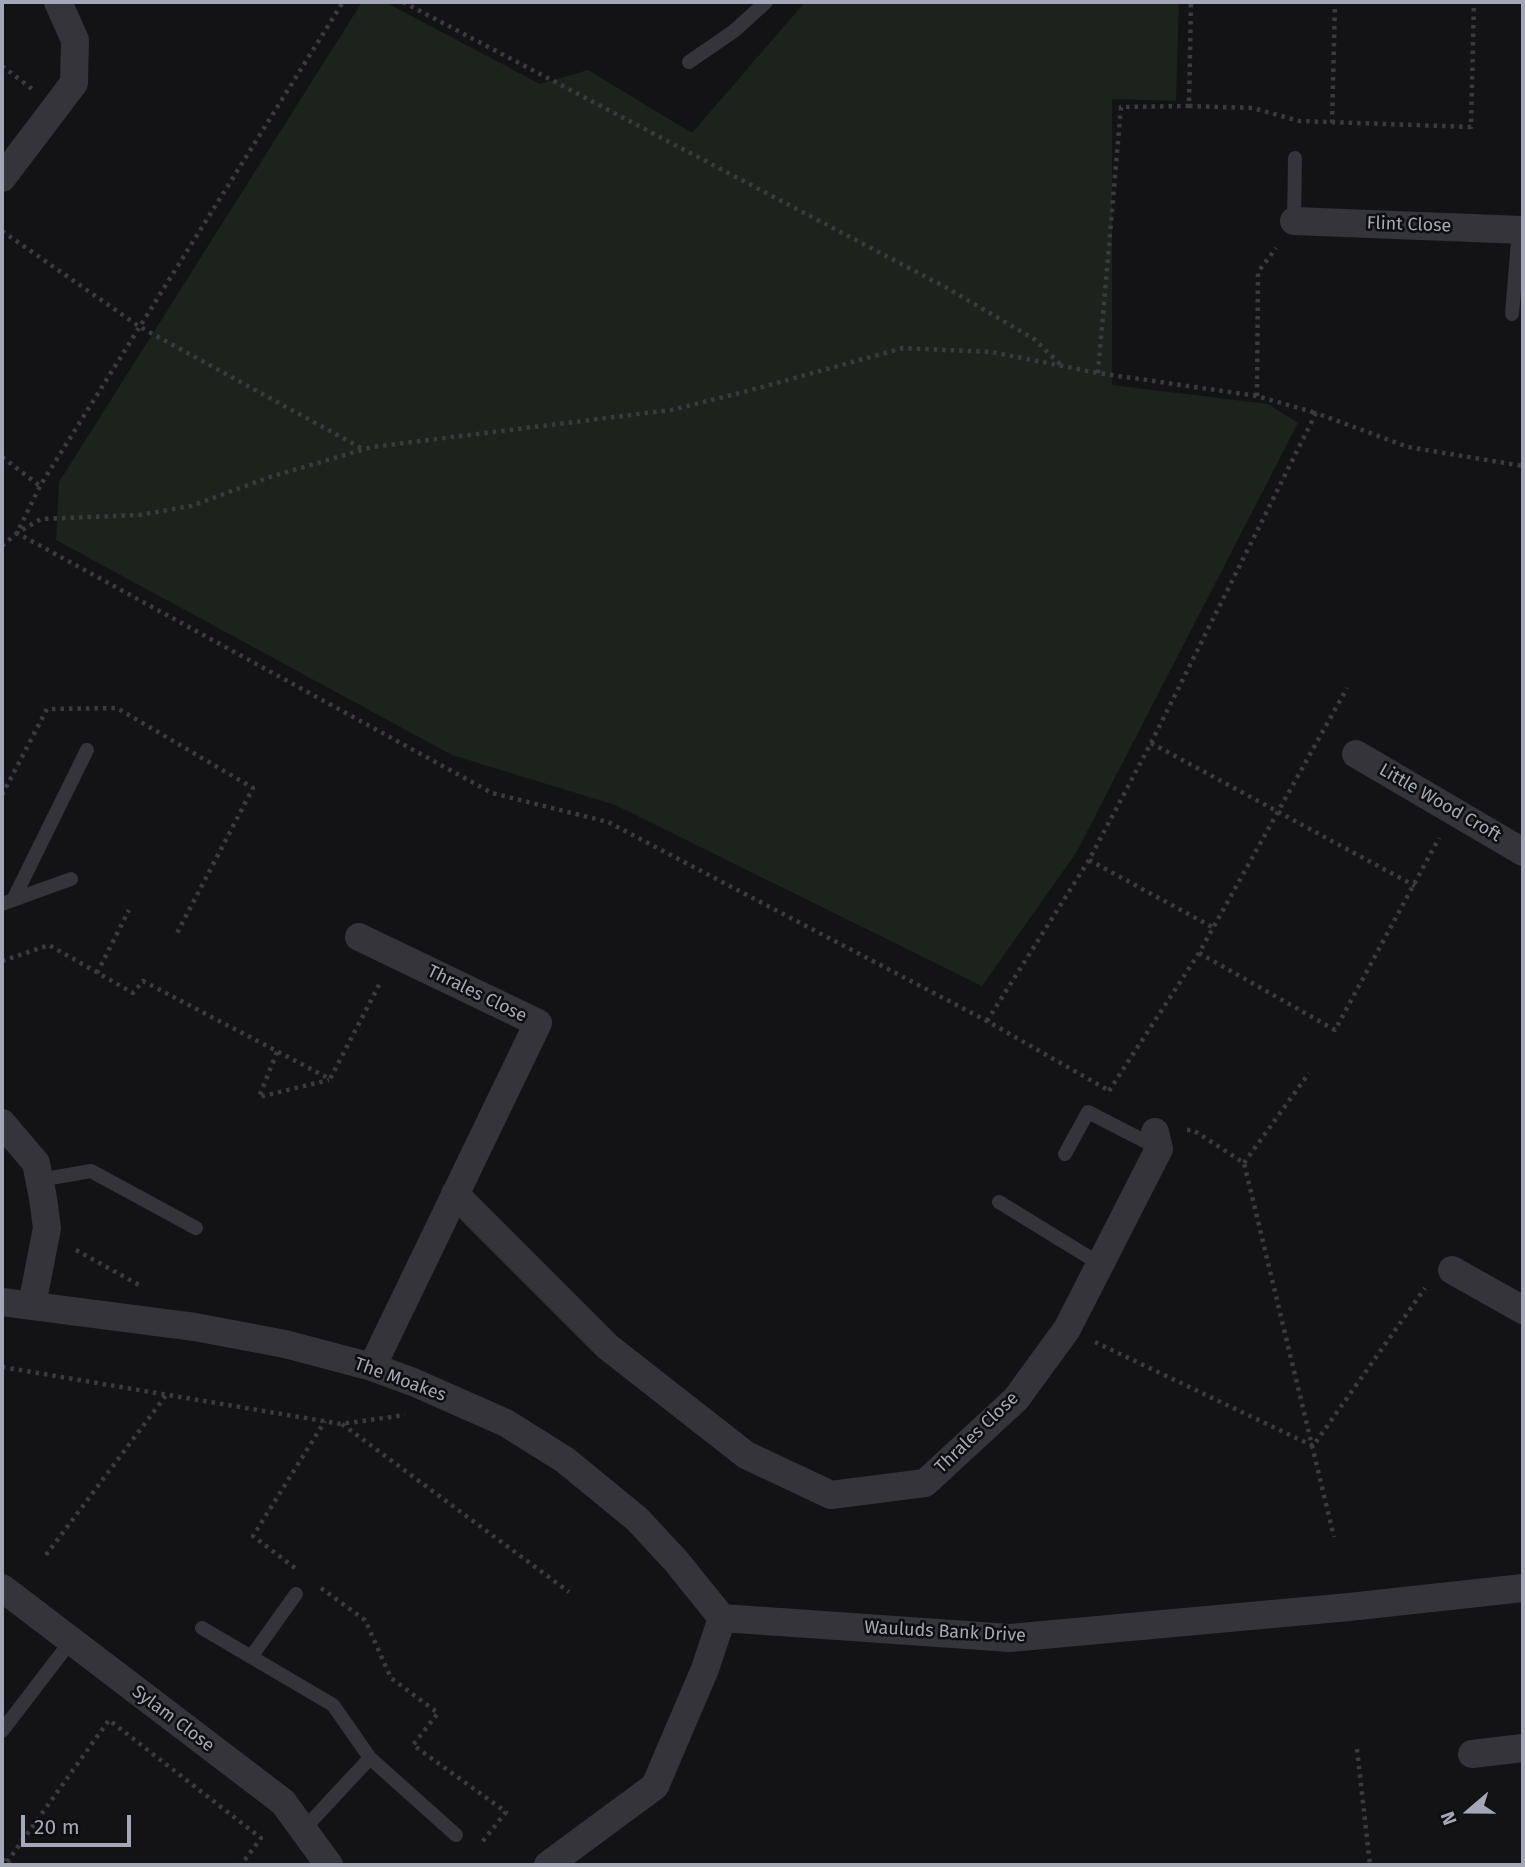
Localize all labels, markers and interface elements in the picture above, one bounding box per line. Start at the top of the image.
street label: Flint Close [1366,213,1452,237]
street label: Little Wood Croft [1375,759,1505,847]
street label: Thrales Close [424,961,530,1027]
street label: The Moakes [351,1353,449,1407]
street label: Thrales Close [931,1388,1023,1478]
street label: Wauluds Bank Drive [864,1617,1026,1647]
street label: Sylam Close [128,1681,218,1757]
north arrow [1434,1776,1504,1846]
scale bar [24,1800,135,1844]
text: N [1436,1809,1462,1828]
text: 20 m [34,1814,80,1840]

